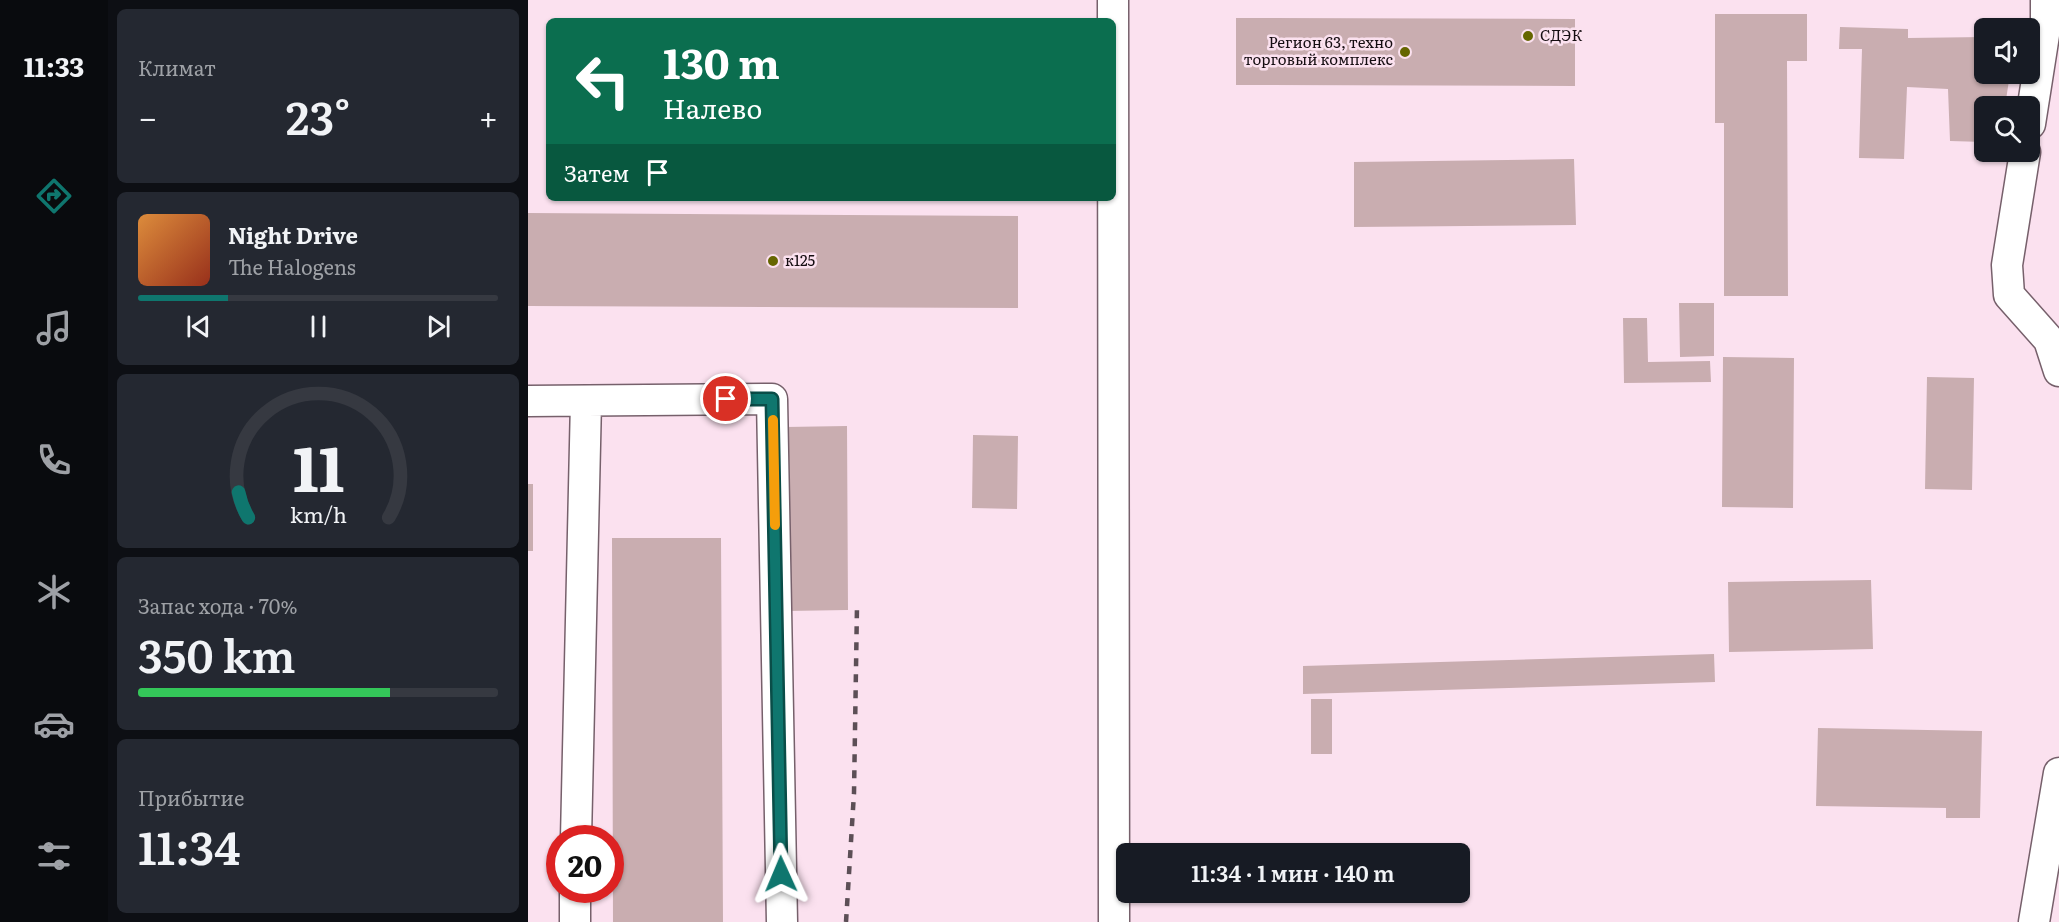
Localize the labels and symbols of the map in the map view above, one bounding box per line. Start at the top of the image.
place label: СДЭК [1540,23,1582,46]
marker: СДЭК [1521,29,1535,43]
place label: Регион 63, техно торговый комплекс [1244,30,1394,70]
marker: Регион 63, техно торговый комплекс [1398,45,1412,59]
place label: к125 [785,248,816,271]
marker: к125 [766,254,780,268]
pin [700,373,751,424]
speed limit sign: 20 [546,825,624,903]
position arrow [749,842,813,906]

